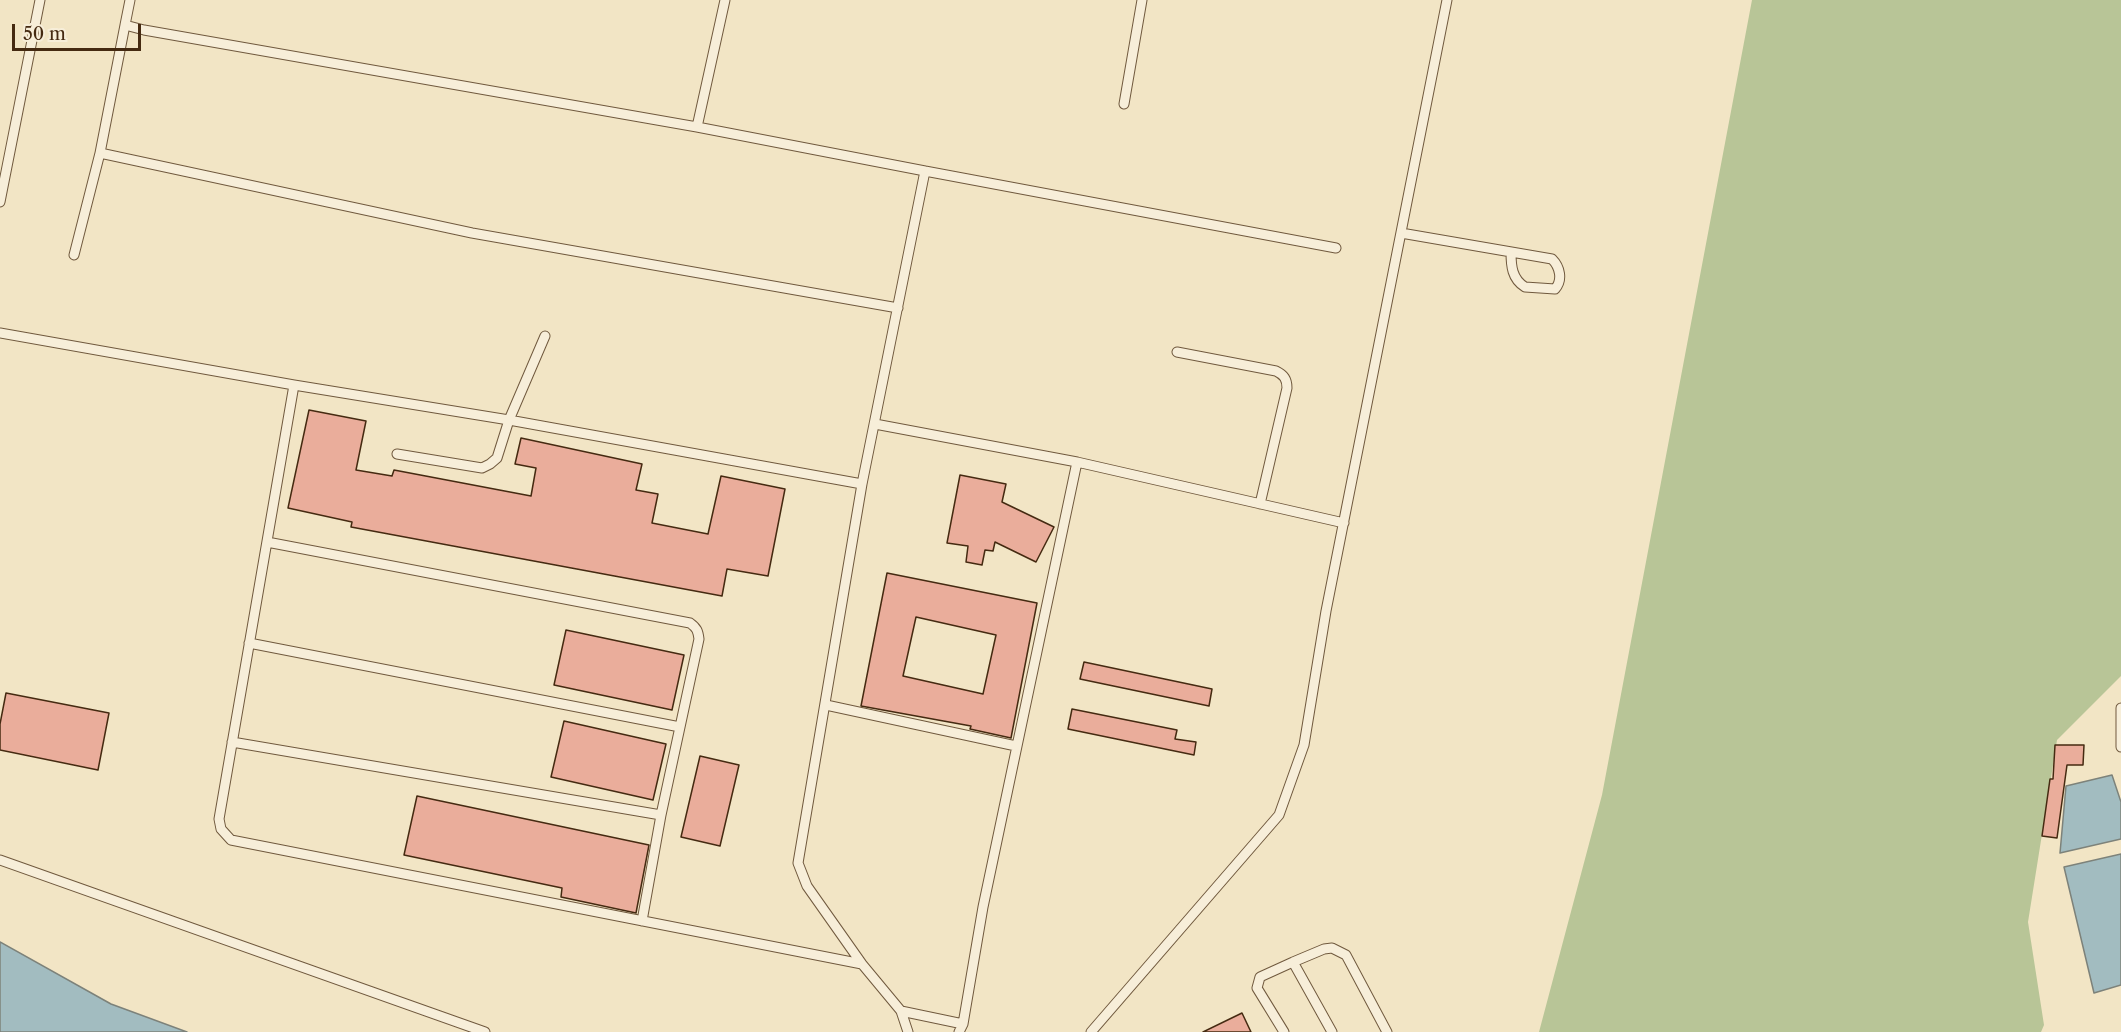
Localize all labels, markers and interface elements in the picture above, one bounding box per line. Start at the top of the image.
scale bar [15,12,144,50]
text: 50 m [23,23,66,45]

